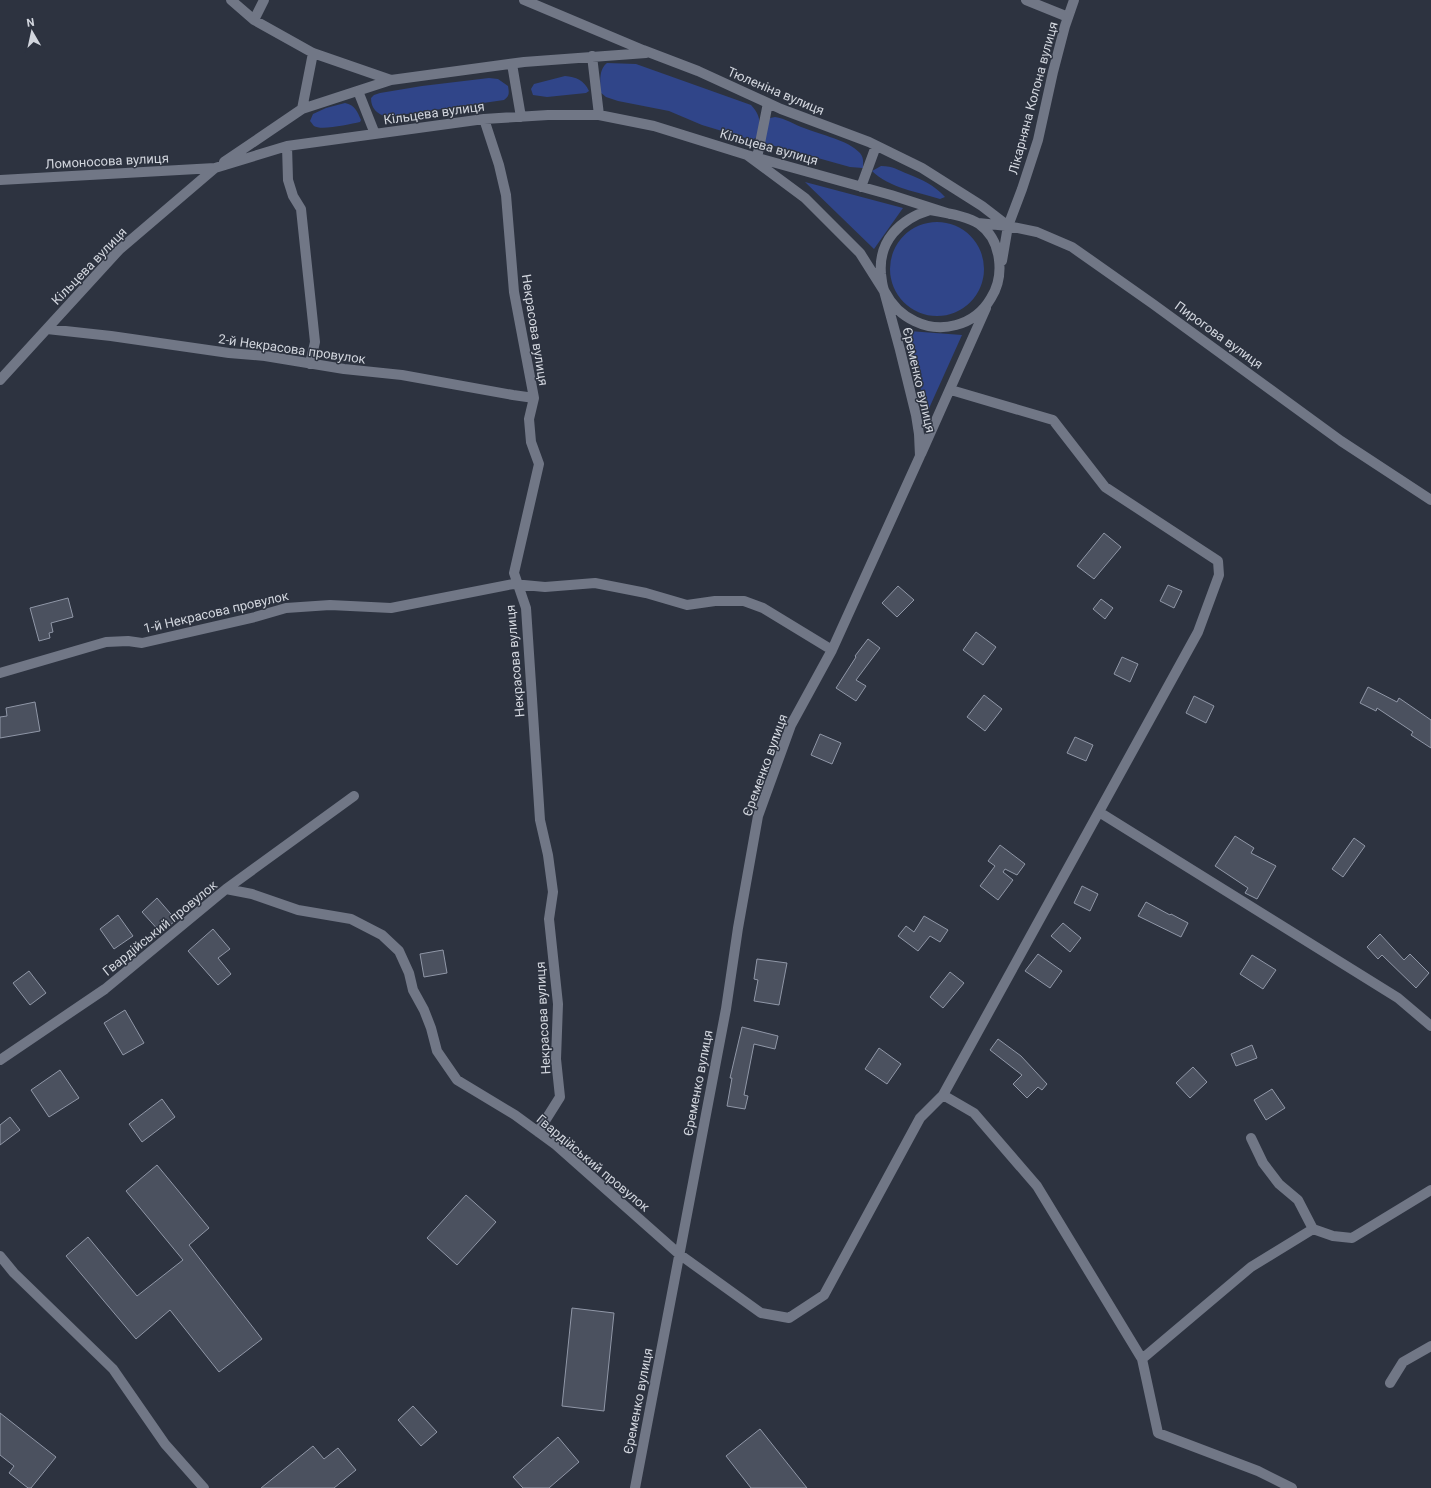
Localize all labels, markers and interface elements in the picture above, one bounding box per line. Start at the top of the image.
north arrow [12,12,52,52]
text: N [26,16,36,30]
street label: Лікарняна Колона вулиця [1005,20,1061,176]
street label: Тюленіна вулиця [725,64,827,118]
street label: Кільцева вулиця [383,99,485,127]
street label: Кільцева вулиця [718,126,820,168]
street label: Ломоносова вулиця [45,150,169,172]
street label: Кільцева вулиця [48,224,130,308]
street label: Некрасова вулиця [519,273,551,387]
street label: Пирогова вулиця [1172,298,1266,372]
street label: Єременко вулиця [900,326,938,434]
street label: 2-й Некрасова провулок [217,331,367,367]
street label: 1-й Некрасова провулок [142,588,290,636]
street label: Некрасова вулиця [503,604,527,718]
street label: Єременко вулиця [740,712,790,818]
street label: Гвардійський провулок [100,877,220,979]
street label: Некрасова вулиця [533,961,553,1075]
street label: Єременко вулиця [680,1029,716,1137]
street label: Гвардійський провулок [533,1111,653,1215]
street label: Єременко вулиця [620,1347,656,1455]

